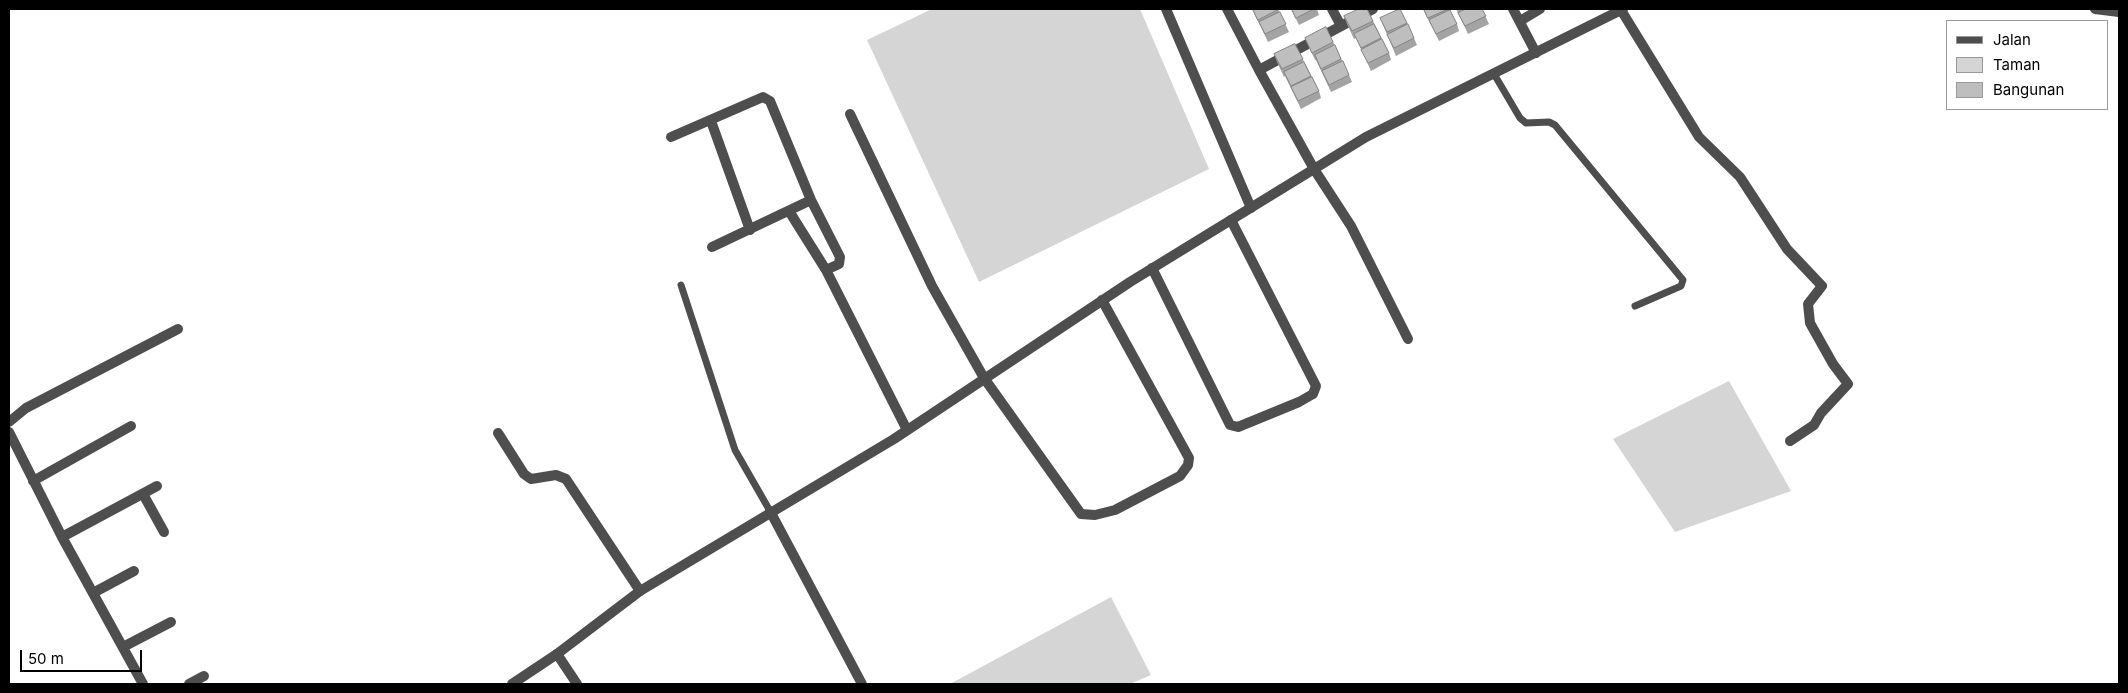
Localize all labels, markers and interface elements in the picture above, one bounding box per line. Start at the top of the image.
legend [1946,20,2108,110]
text: Jalan [1993,30,2031,49]
text: Taman [1993,55,2040,74]
text: Bangunan [1993,80,2064,99]
scale bar [22,640,145,672]
text: 50 m [28,649,64,668]

